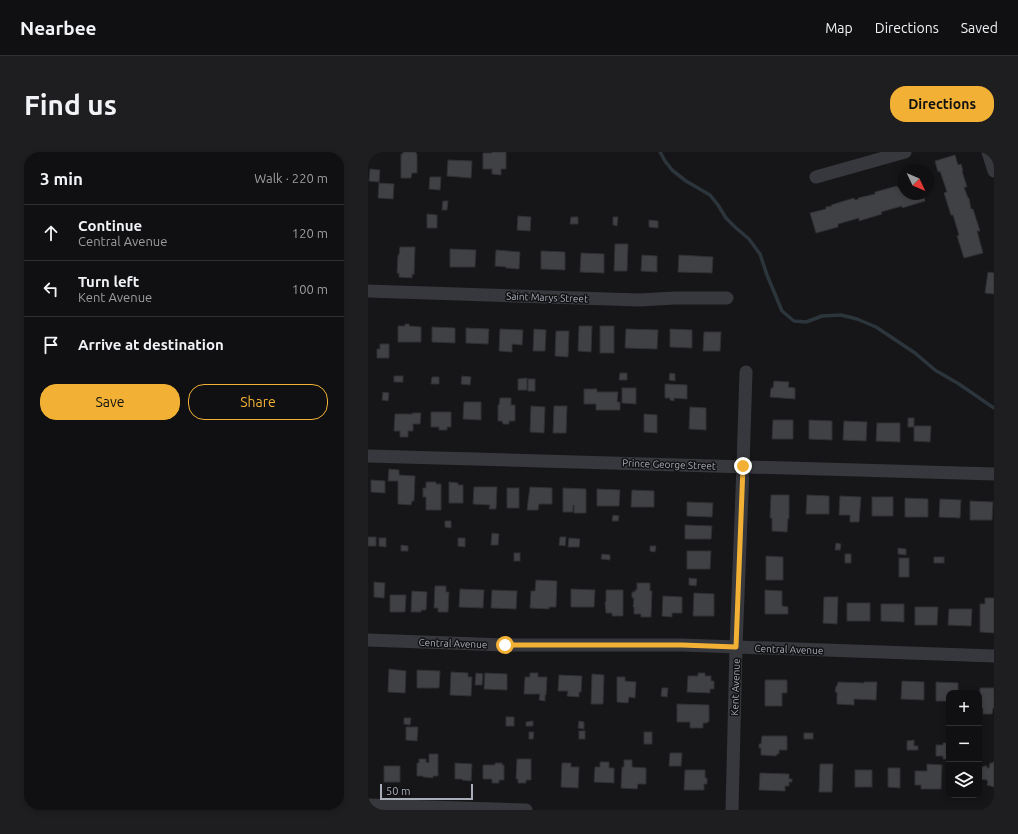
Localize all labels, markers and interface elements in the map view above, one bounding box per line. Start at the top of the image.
text: Nearbee [20,17,97,39]
text: Map [825,20,853,36]
text: Directions [875,20,939,36]
text: Saved [961,20,998,36]
button: Directions [890,86,994,122]
text: Find us [24,89,117,120]
north arrow [898,164,934,200]
text: 3 min [40,169,83,188]
text: Walk · 220 m [254,171,328,185]
text: Continue [78,217,142,234]
icon: ahead [40,222,62,244]
text: 120 m [292,226,328,240]
text: Central Avenue [78,234,167,248]
text: Turn left [78,273,139,290]
icon: left [40,278,62,300]
text: 100 m [292,282,328,296]
text: Kent Avenue [78,290,152,304]
street label: Saint Marys Street [506,291,588,304]
icon: arrive [40,334,62,356]
text: Arrive at destination [78,336,224,353]
button: Save [40,384,180,420]
button: Share [188,384,328,420]
street label: Prince George Street [622,457,716,472]
route end [734,457,752,475]
route start [496,636,514,654]
street label: Central Avenue [418,637,488,650]
street label: Central Avenue [754,643,824,656]
street label: Kent Avenue [729,658,742,716]
map controls [946,690,982,798]
button: + [946,690,982,726]
button: − [946,726,982,762]
button: layers [946,762,982,798]
scale bar [380,782,473,801]
text: 50 m [386,785,410,797]

